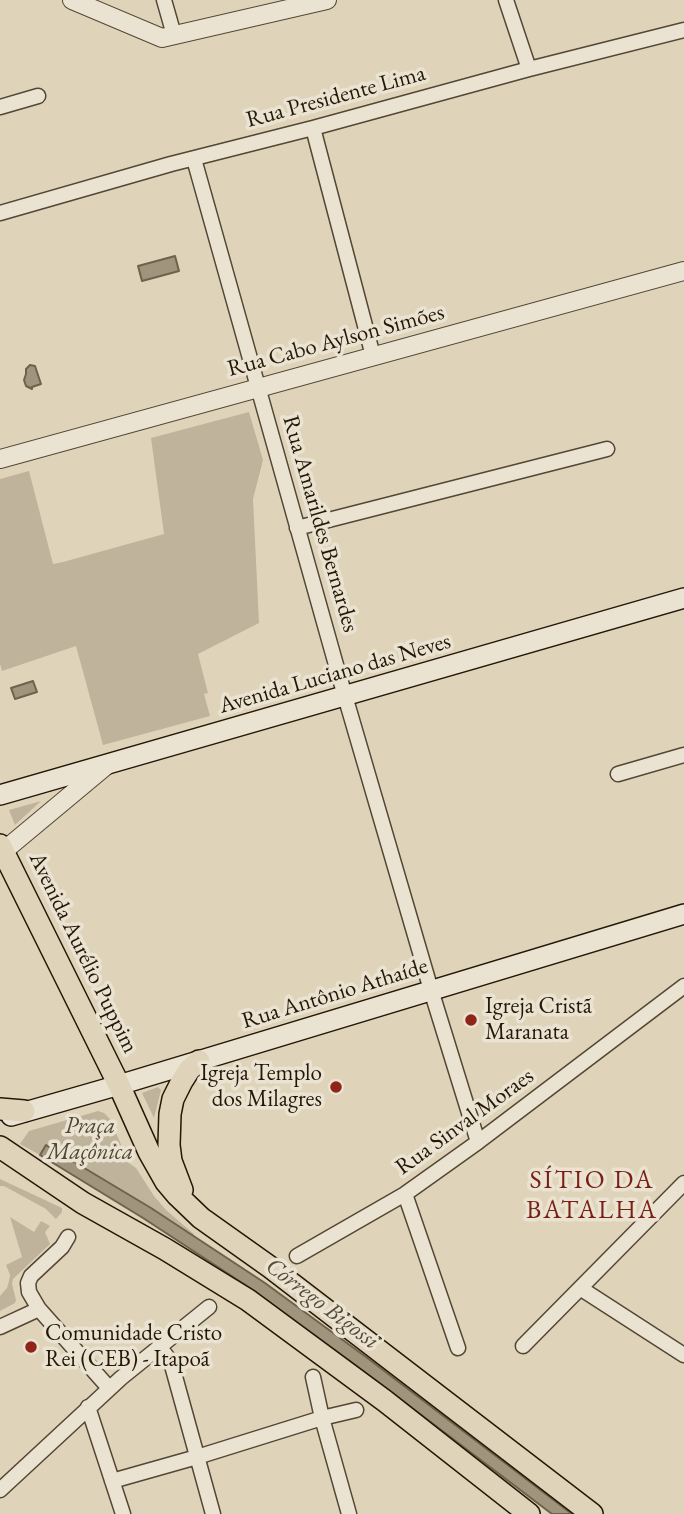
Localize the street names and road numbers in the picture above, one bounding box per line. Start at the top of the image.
street label: Rua Presidente Lima [243,60,429,134]
street label: Rua Cabo Aylson Simões [225,299,447,383]
street label: Rua Amarildes Bernardes [276,413,364,635]
street label: Avenida Luciano das Neves [216,628,454,720]
street label: Avenida Aurélio Puppim [22,848,144,1058]
street label: Rua Antônio Athaíde [239,953,431,1035]
street label: Rua Sinval Moraes [390,1063,540,1181]

